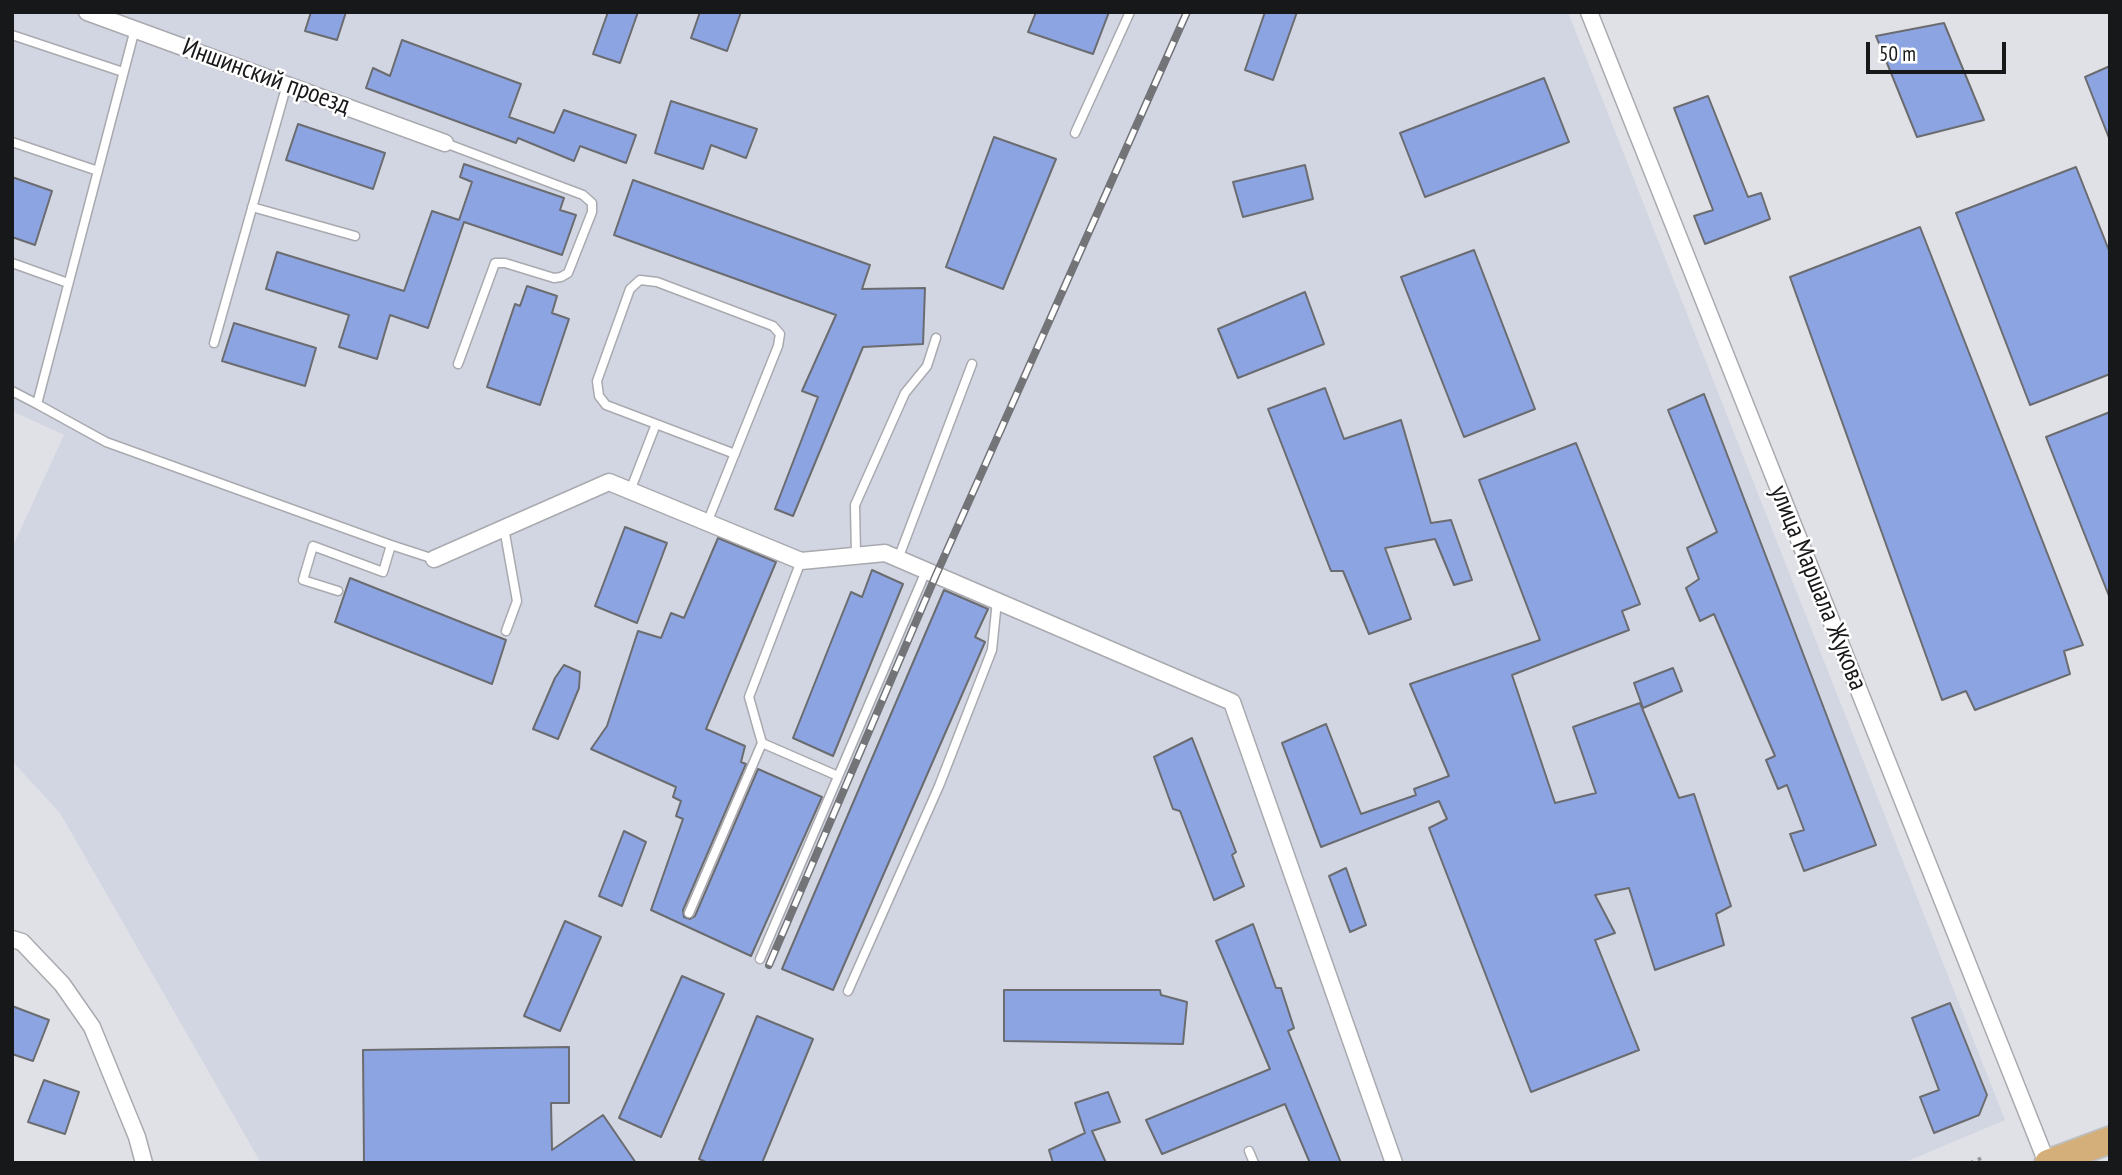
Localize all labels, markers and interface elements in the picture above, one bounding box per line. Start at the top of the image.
scale bar [1870,28,2010,72]
street label: Иншинский проезд [178,32,354,122]
text: 50 m [1879,40,1916,67]
street label: улица Маршала Жукова [1763,481,1873,695]

